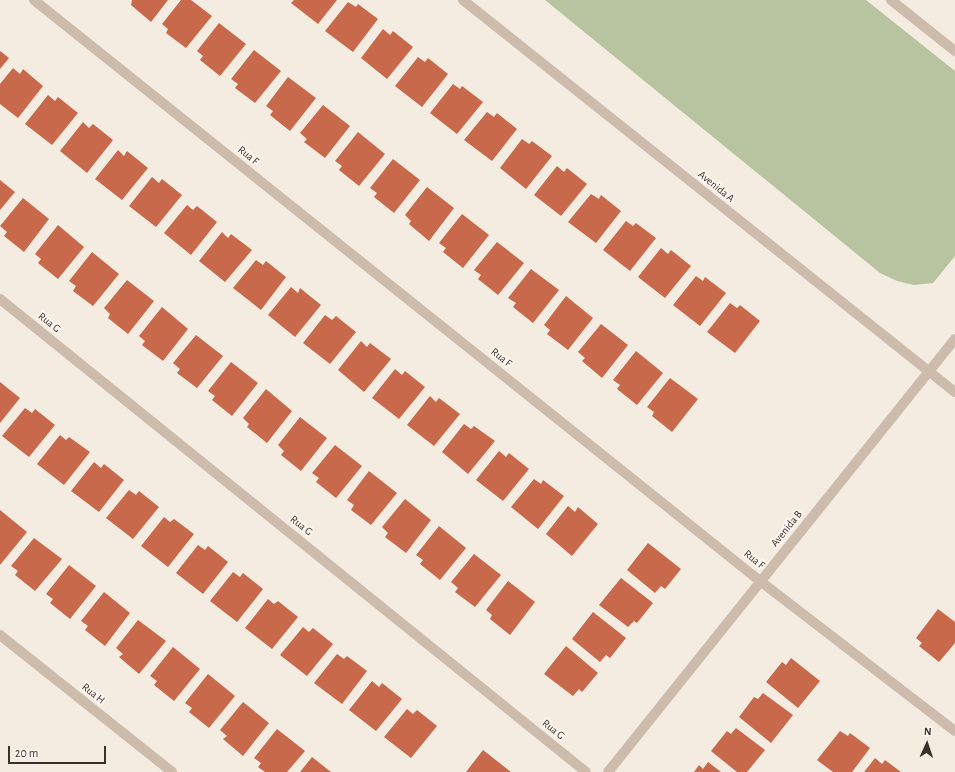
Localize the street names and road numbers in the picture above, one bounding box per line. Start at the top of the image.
street label: Rua F [235,144,261,168]
street label: Avenida A [695,168,737,206]
street label: Rua G [35,310,63,336]
street label: Rua F [488,346,514,370]
street label: Avenida B [768,508,806,550]
street label: Rua G [287,513,315,539]
street label: Rua F [741,548,767,572]
street label: Rua H [79,681,107,707]
street label: Rua G [539,717,567,743]

